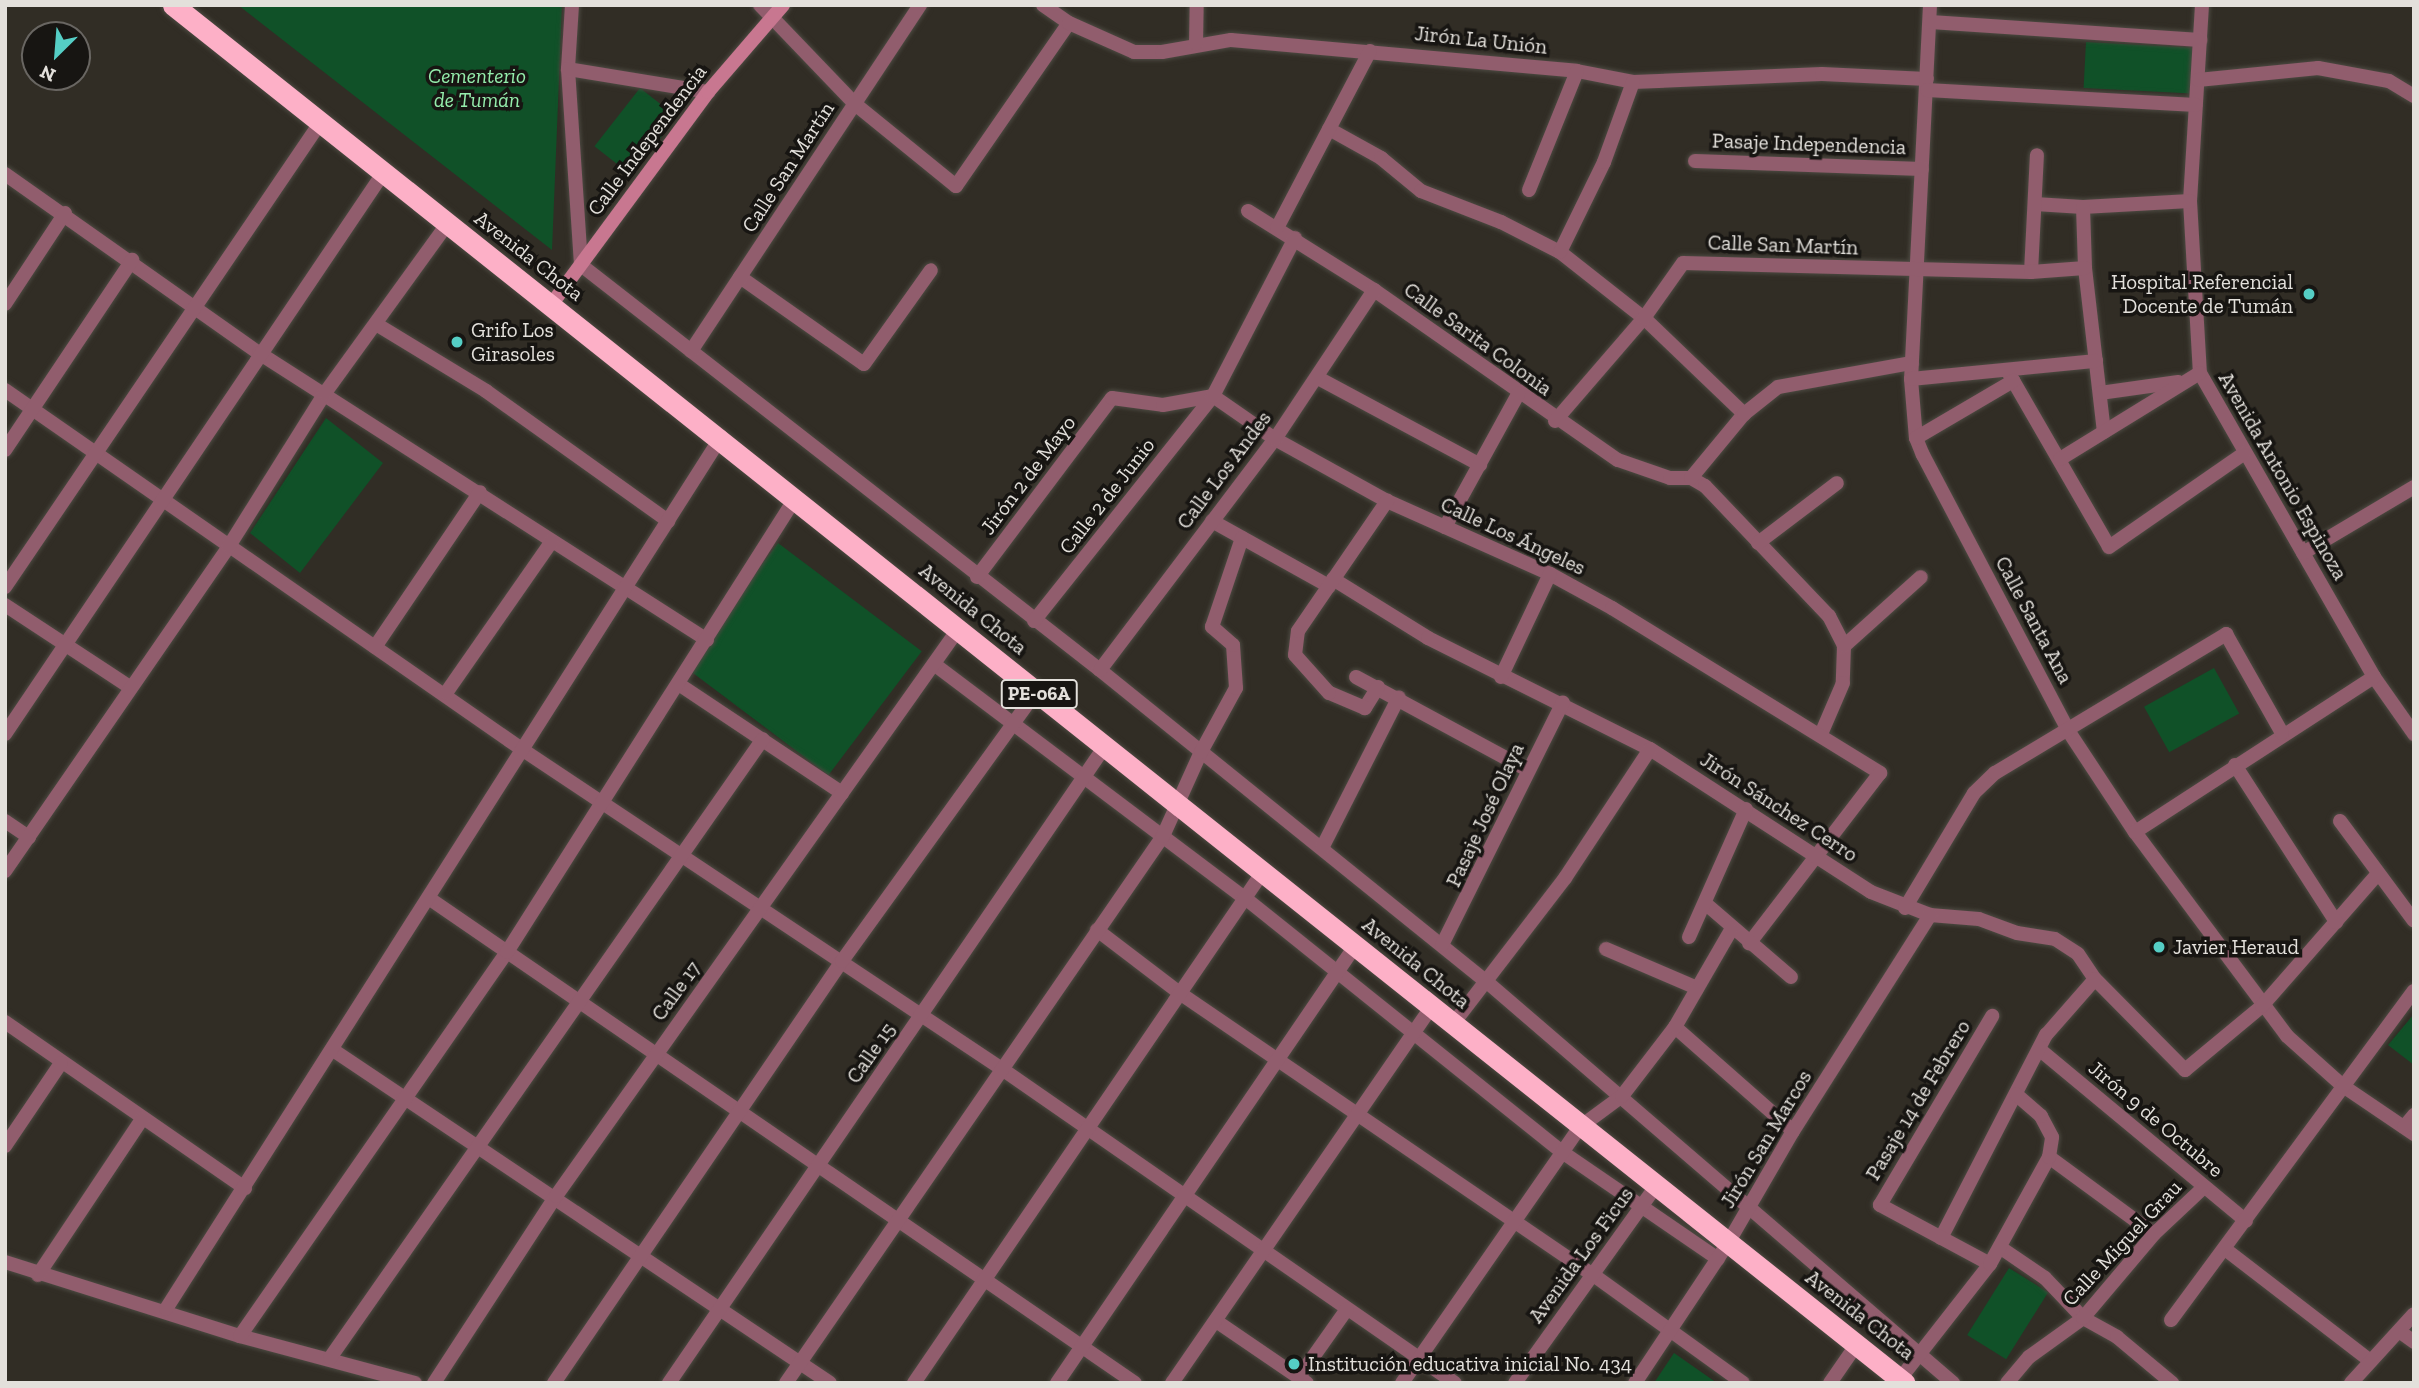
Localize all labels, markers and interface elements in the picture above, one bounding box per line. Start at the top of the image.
north arrow [21,21,91,91]
street label: Jirón La Unión [1413,21,1549,59]
text: N [36,60,59,87]
street label: Calle Independencia [582,60,712,220]
park label: Cementerio de Tumán [428,63,526,113]
street label: Calle San Martín [736,97,840,237]
street label: Pasaje Independencia [1712,128,1906,160]
street label: Avenida Chota [470,206,588,306]
street label: Calle San Martín [1707,230,1859,260]
place label: Hospital Referencial Docente de Tumán [2111,269,2293,319]
street label: Calle Sarita Colonia [1399,277,1557,401]
marker: Hospital Referencial Docente de Tumán [2299,284,2319,304]
place label: Grifo Los Girasoles [471,317,555,367]
marker: Grifo Los Girasoles [449,334,465,350]
street label: Avenida Antonio Espinoza [2213,367,2353,585]
street label: Calle Los Andes [1171,406,1277,534]
street label: Jirón 2 de Mayo [975,411,1081,539]
street label: Calle 2 de Junio [1054,433,1160,559]
street label: Calle Los Ángeles [1436,491,1590,581]
street label: Calle Santa Ana [1990,552,2078,688]
street label: Avenida Chota [914,558,1032,660]
road number: PE-06A [1000,678,1078,709]
street label: Pasaje José Olaya [1441,739,1529,891]
street label: Jirón Sánchez Cerro [1696,747,1862,867]
street label: Avenida Chota [1357,912,1475,1014]
place label: Javier Heraud [2173,934,2299,960]
marker: Javier Heraud [2151,939,2167,955]
street label: Calle 17 [646,956,706,1026]
street label: Pasaje 14 de Febrero [1860,1015,1976,1185]
street label: Calle 15 [841,1018,901,1088]
street label: Jirón 9 de Octubre [2084,1055,2228,1183]
street label: Jirón San Marcos [1715,1065,1817,1213]
street label: Calle Miguel Grau [2057,1175,2187,1311]
street label: Avenida Los Ficus [1523,1182,1639,1328]
street label: Avenida Chota [1801,1265,1919,1365]
place label: Institución educativa inicial No. 434 [1308,1351,1632,1377]
marker: Institución educativa inicial No. 434 [1286,1356,1302,1372]

